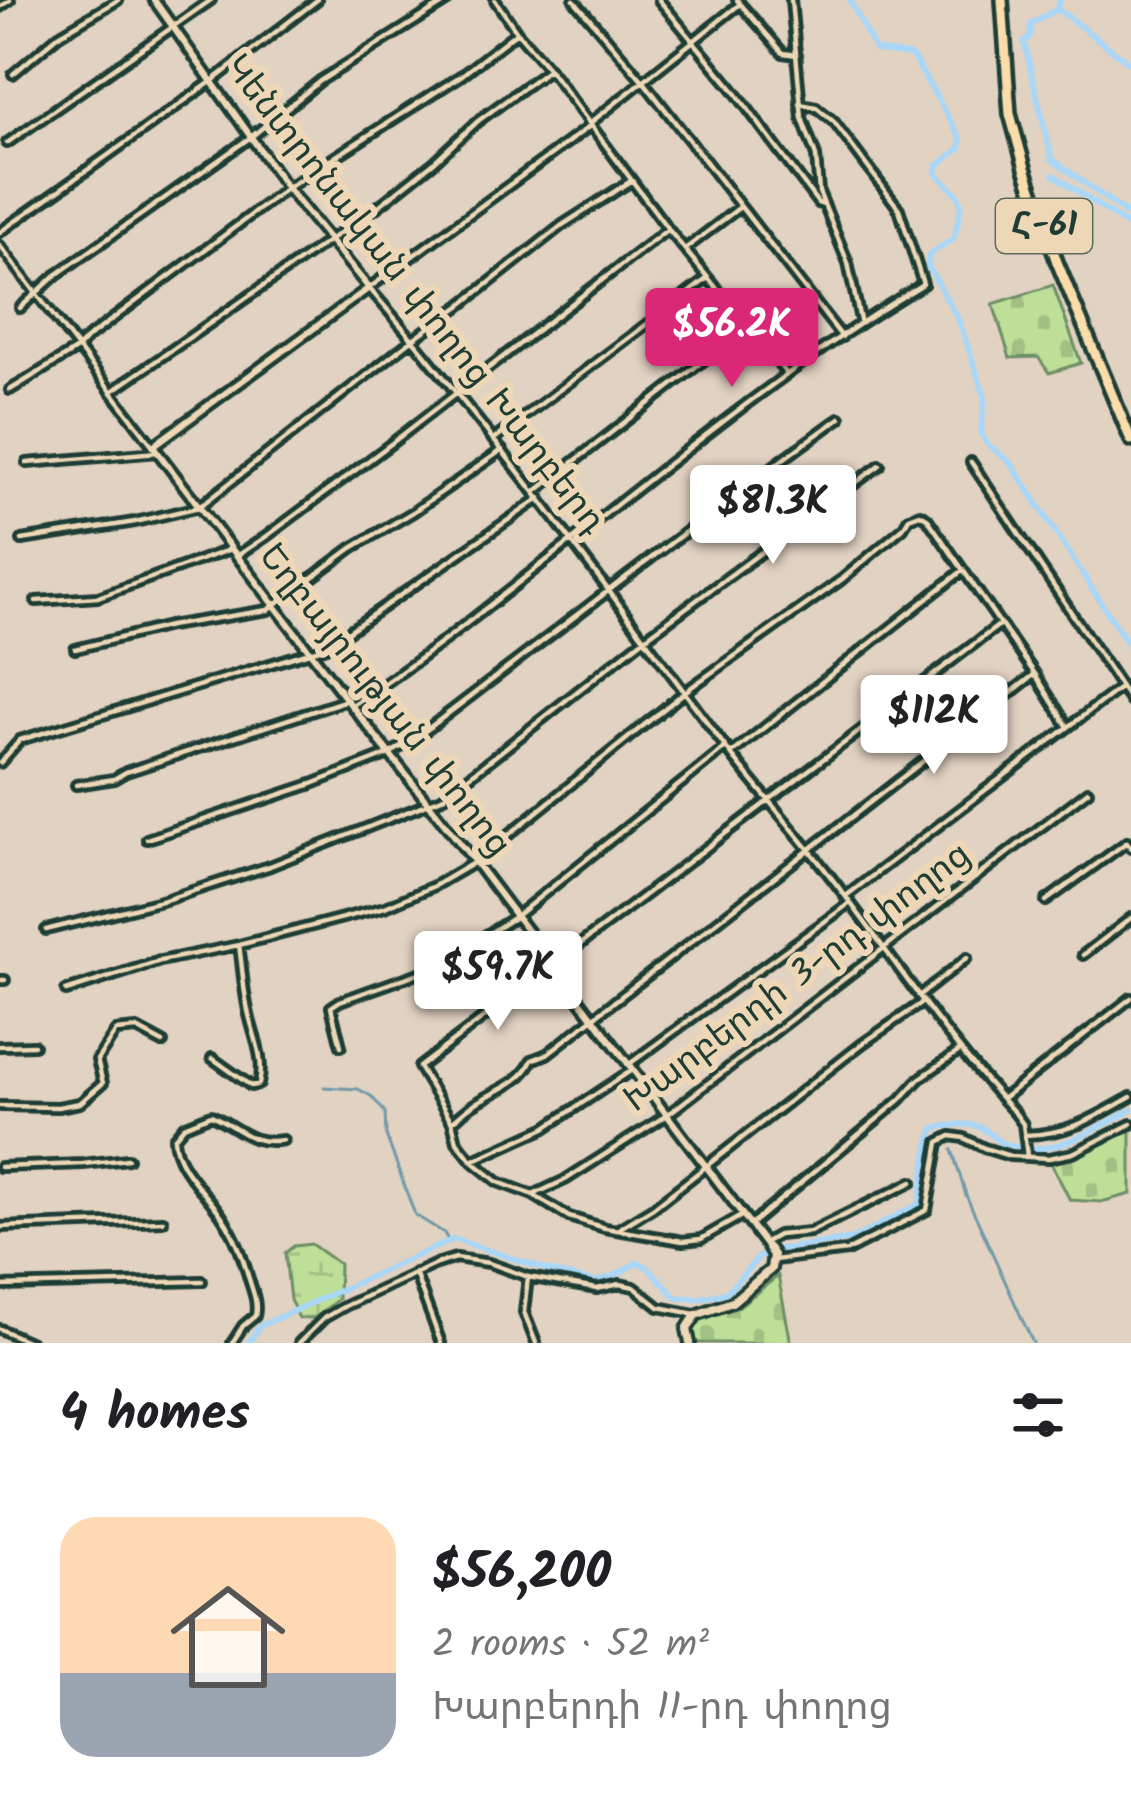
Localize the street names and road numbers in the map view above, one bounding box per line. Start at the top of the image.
street label: Կենտրոնական փողոց Խարբերդ [208,43,620,547]
road number: Հ-61 [996,199,1092,253]
street label: Եղբայրության փողոց [243,532,525,870]
street label: Խարբերդի 3-րդ փողոց [612,828,984,1128]

